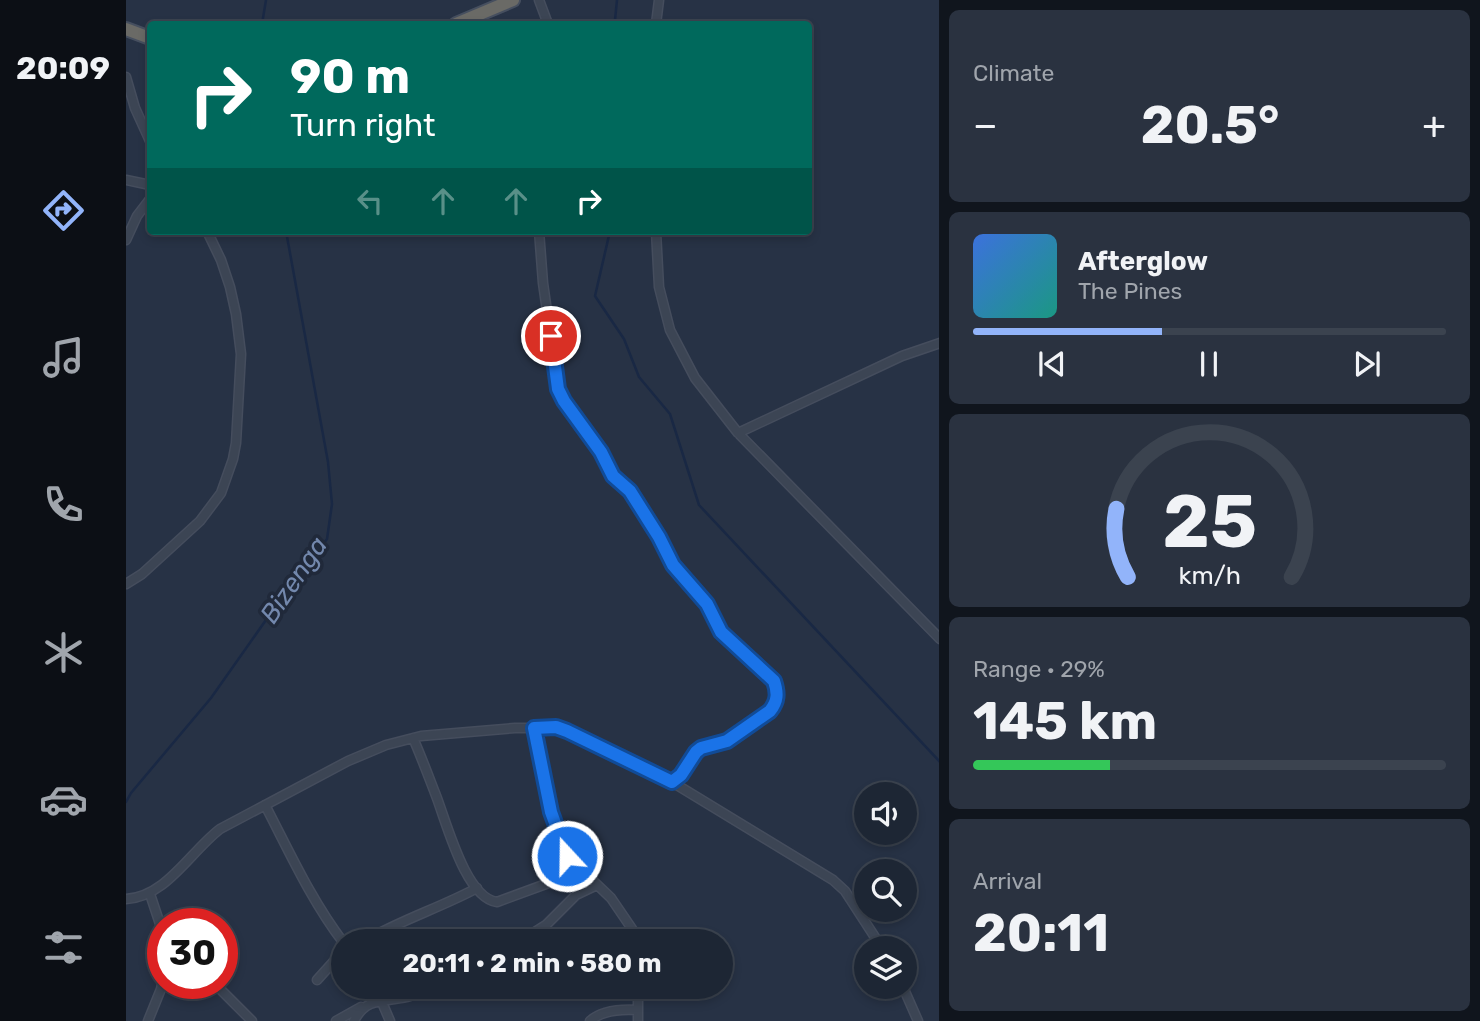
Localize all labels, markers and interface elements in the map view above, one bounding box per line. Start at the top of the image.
text: 90 m [290,47,410,105]
text: 20:09 [16,49,110,87]
icon: right [175,49,266,140]
text: Climate [973,59,1054,87]
text: 20.5° [1141,94,1279,156]
text: − [973,102,998,148]
text: + [1422,102,1446,148]
text: Turn right [290,106,435,144]
icon: left [351,182,389,220]
icon: ahead [424,182,462,220]
icon: ahead [497,182,535,220]
icon: right [570,182,608,220]
icon: directions [39,186,88,235]
text: Afterglow [1078,246,1208,277]
text: The Pines [1078,277,1182,305]
pin [521,306,581,366]
icon: arrive [532,317,570,355]
icon: music [39,333,88,382]
icon: previous [1033,345,1071,383]
icon: pause [1190,345,1228,383]
icon: next [1348,345,1386,383]
text: 25 [1162,479,1257,565]
icon: phone [39,480,88,529]
water label: Bizenga [254,531,334,629]
text: km/h [1178,560,1241,589]
icon: climate [39,628,88,677]
text: Range · 29% [973,655,1105,683]
text: 145 km [973,690,1157,752]
icon: car [39,775,88,824]
map controls [854,782,917,999]
button: sound [854,782,917,845]
position arrow [530,819,604,893]
button: search [854,859,917,922]
text: Arrival [973,867,1042,895]
text: 20:11 [973,902,1109,964]
speed limit sign: 30 [147,908,238,999]
icon: filters [39,923,88,972]
button: layers [854,936,917,999]
text: 20:11 · 2 min · 580 m [402,948,662,979]

